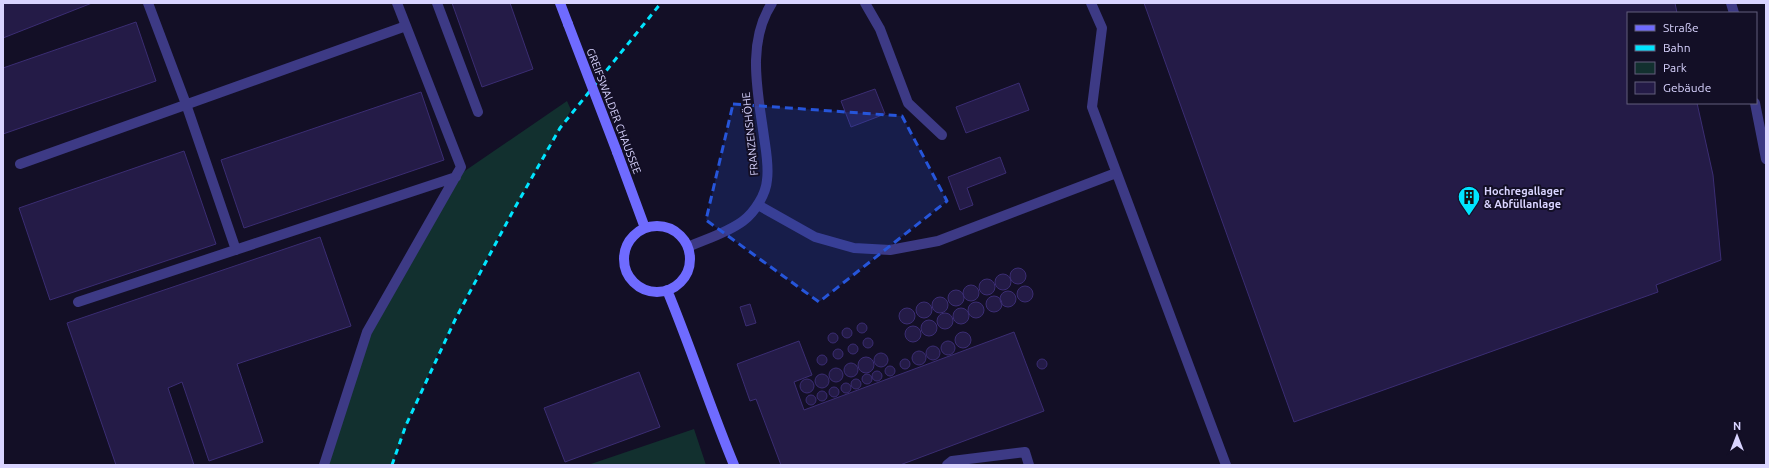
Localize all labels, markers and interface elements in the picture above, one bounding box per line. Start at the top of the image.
legend [1627,12,1757,104]
text: Straße [1663,21,1699,34]
text: Bahn [1663,41,1691,54]
street label: GREIFSWALDER CHAUSSEE [584,46,644,176]
text: Park [1663,61,1687,74]
text: Gebäude [1663,81,1711,94]
street label: FRANZENSHÖHE [740,92,760,176]
building icon: Hochregallager & Abfüllanlage [1456,184,1482,217]
place label: Hochregallager & Abfüllanlage [1484,185,1564,210]
north arrow [1717,416,1757,456]
text: N [1733,420,1741,432]

